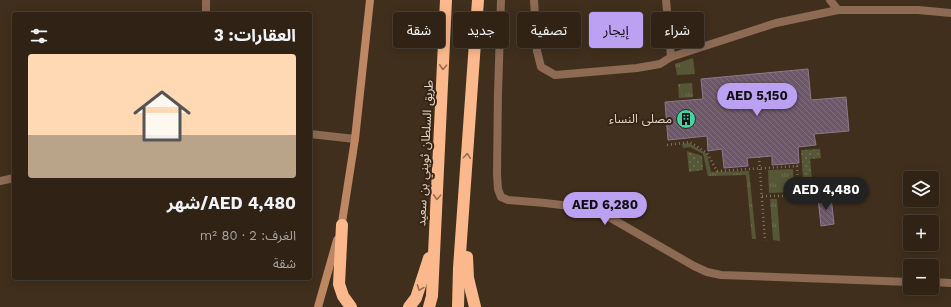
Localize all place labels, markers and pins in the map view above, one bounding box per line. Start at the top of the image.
pin: AED 5,150 [711,83,803,117]
building icon: مصلى النساء [675,108,697,130]
place label: مصلى النساء [609,112,672,126]
pin: AED 4,480 [780,177,872,211]
pin: AED 6,280 [559,192,651,226]

